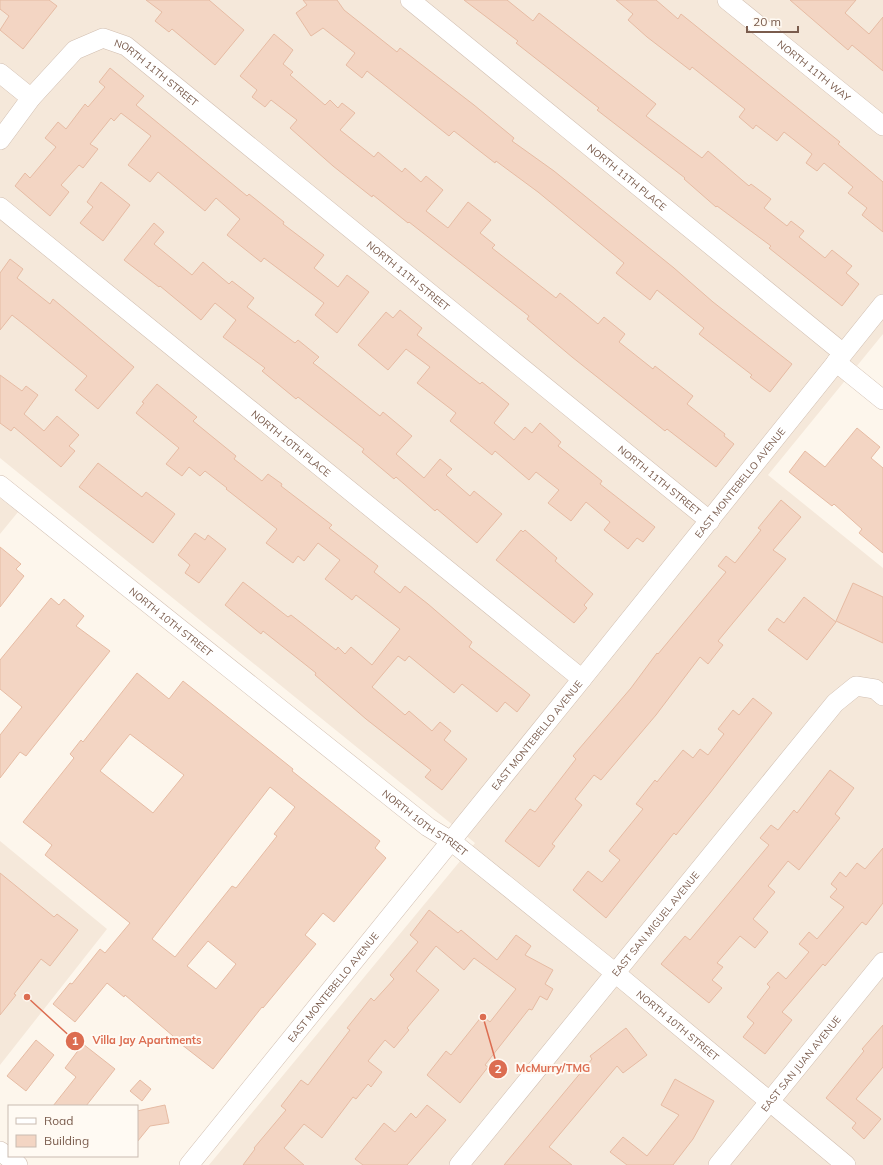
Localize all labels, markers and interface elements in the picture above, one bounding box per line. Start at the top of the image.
scale bar [747,8,798,34]
text: 20 m [753,14,781,29]
street label: NORTH 11TH STREET [113,36,201,109]
street label: NORTH 11TH WAY [775,37,854,104]
street label: NORTH 11TH PLACE [585,141,669,213]
street label: NORTH 11TH STREET [364,238,452,313]
street label: NORTH 10TH PLACE [249,407,334,479]
street label: EAST MONTEBELLO AVENUE [692,425,788,540]
street label: NORTH 11TH STREET [615,442,704,518]
street label: NORTH 10TH STREET [127,584,216,659]
street label: EAST MONTEBELLO AVENUE [488,677,585,793]
street label: NORTH 10TH STREET [380,787,471,859]
street label: EAST SAN MIGUEL AVENUE [609,869,702,979]
street label: EAST MONTEBELLO AVENUE [285,929,381,1044]
street label: NORTH 10TH STREET [634,987,722,1063]
street label: EAST SAN JUAN AVENUE [758,1013,844,1114]
callout: Villa Jay Apartments [65,1029,210,1052]
text: 1 [71,1033,79,1048]
text: Villa Jay Apartments [91,1033,202,1047]
callout: McMurry/TMG [488,1057,598,1080]
text: 2 [494,1061,502,1076]
text: McMurry/TMG [516,1061,590,1075]
legend [8,1105,138,1157]
text: Road [44,1113,73,1128]
text: Building [44,1133,89,1148]

